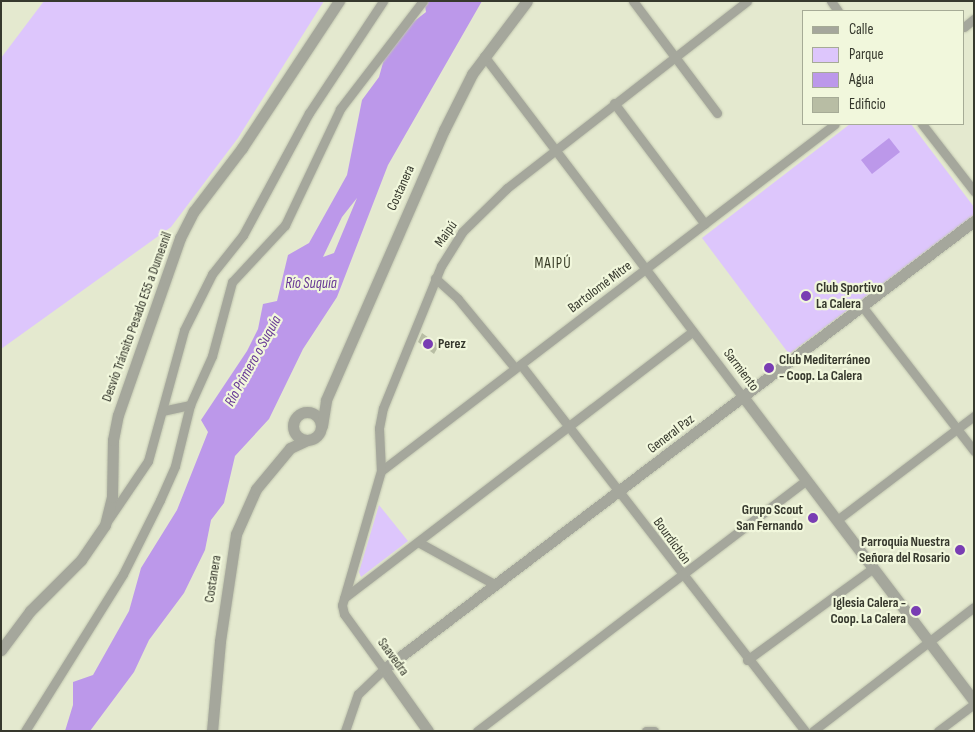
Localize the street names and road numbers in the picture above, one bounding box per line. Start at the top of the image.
street label: Costanera [384,163,418,213]
street label: Maipú [431,218,461,250]
street label: Desvío Tránsito Pesado E55 a Dumesnil [98,230,176,404]
street label: Bartolomé Mitre [565,258,635,316]
street label: Sarmiento [720,346,762,394]
street label: General Paz [644,411,698,457]
street label: Bourdichón [649,514,695,568]
street label: Costanera [201,554,225,604]
street label: Saavedra [374,635,412,679]

